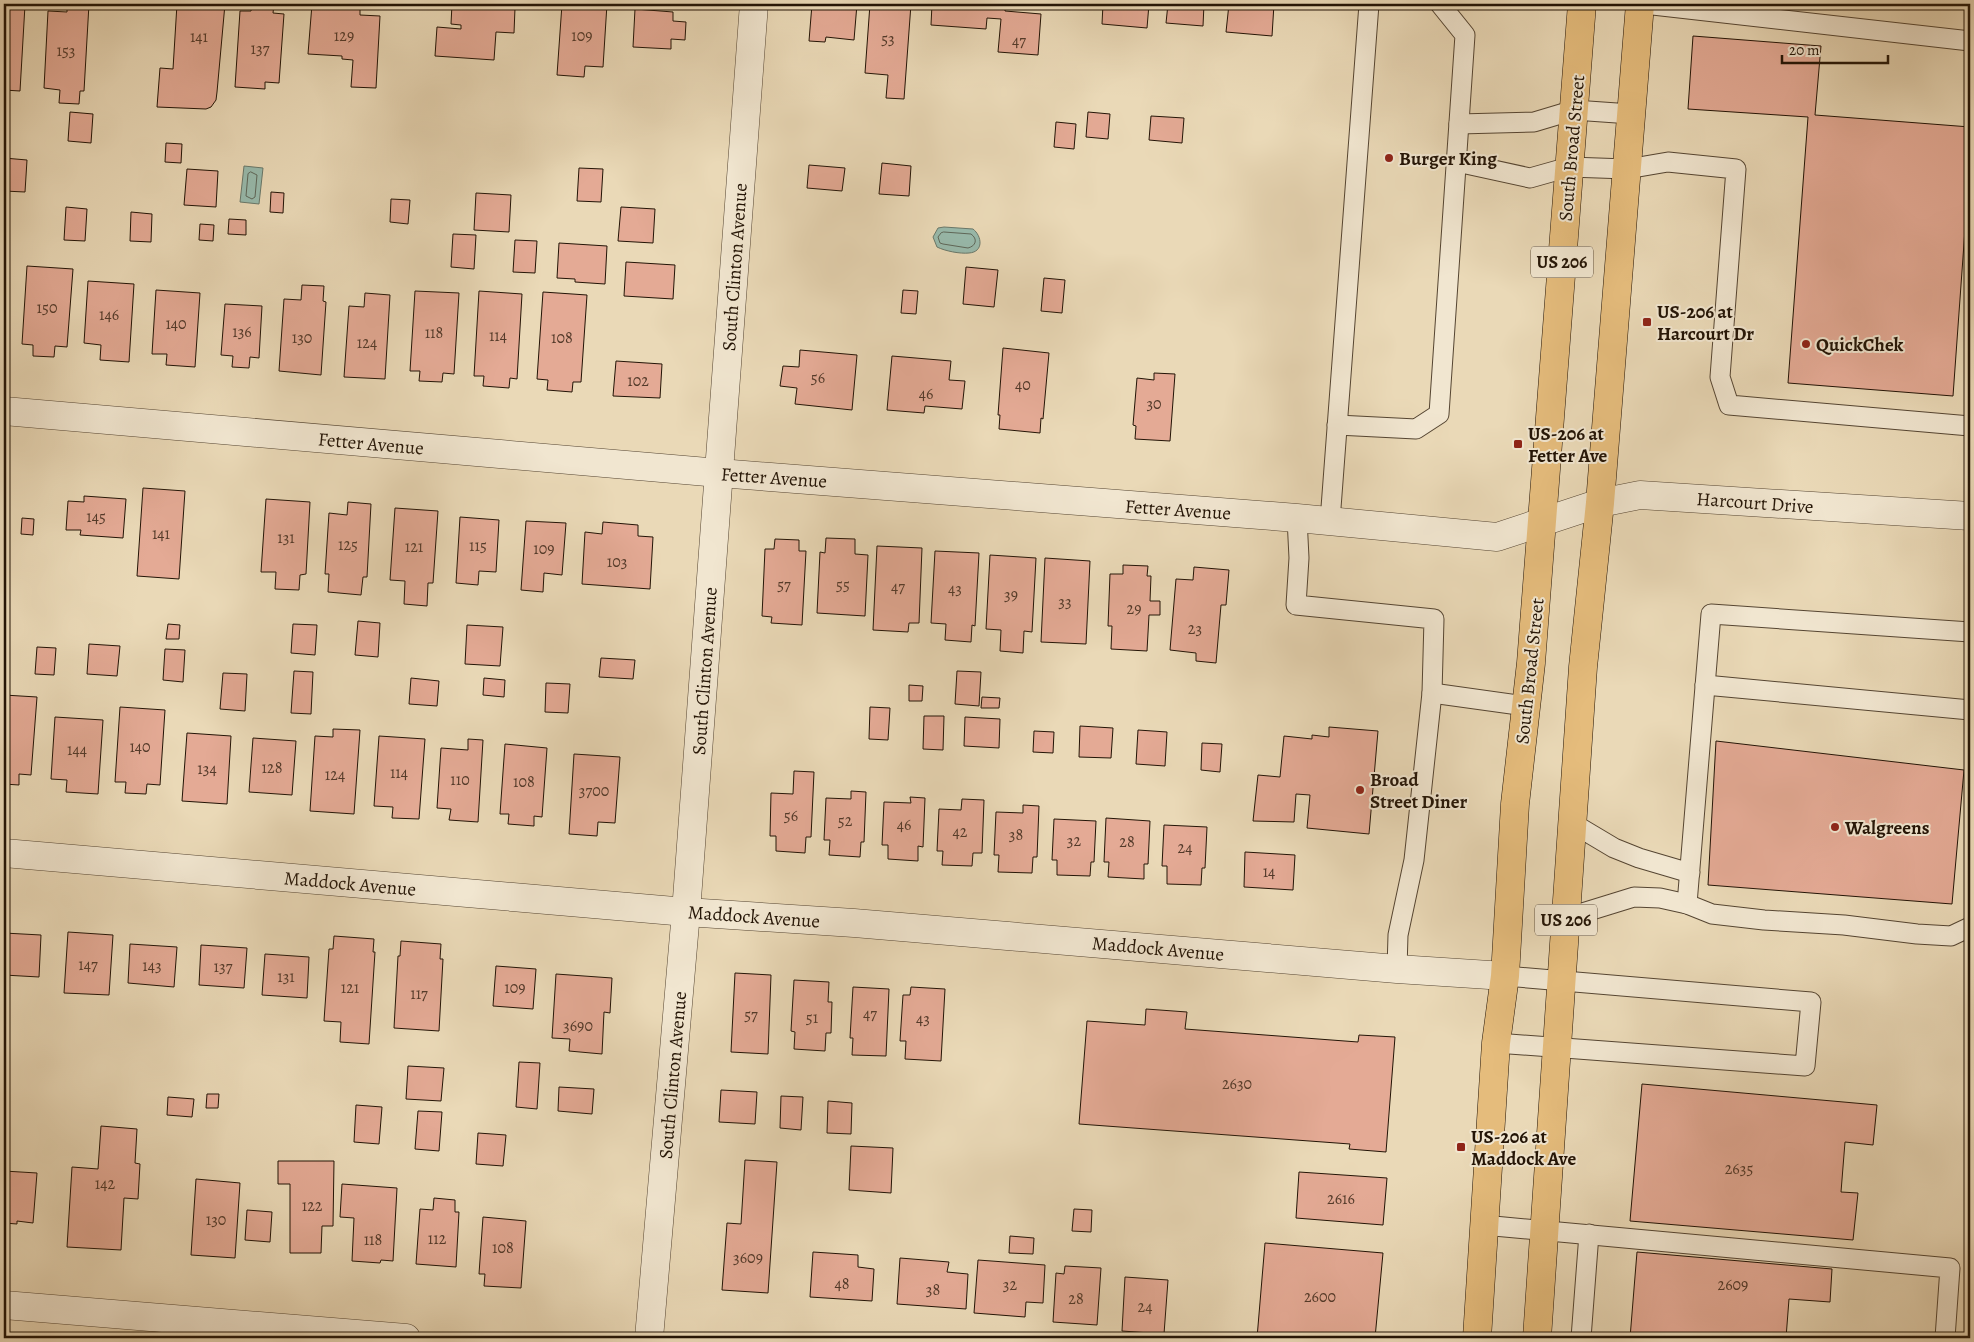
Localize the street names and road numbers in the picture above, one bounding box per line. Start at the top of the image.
street label: South Broad Street [1553,74,1591,222]
street label: South Clinton Avenue [716,182,754,352]
road number: US 206 [1531,246,1593,278]
street label: Fetter Avenue [317,426,425,462]
street label: Fetter Avenue [720,461,828,495]
street label: Harcourt Drive [1695,486,1814,520]
street label: Fetter Avenue [1124,493,1232,527]
street label: South Clinton Avenue [686,586,724,756]
street label: South Broad Street [1509,597,1551,745]
street label: Maddock Avenue [283,865,417,903]
street label: Maddock Avenue [687,899,821,935]
road number: US 206 [1535,904,1597,936]
street label: Maddock Avenue [1091,930,1225,968]
street label: South Clinton Avenue [653,990,693,1160]

